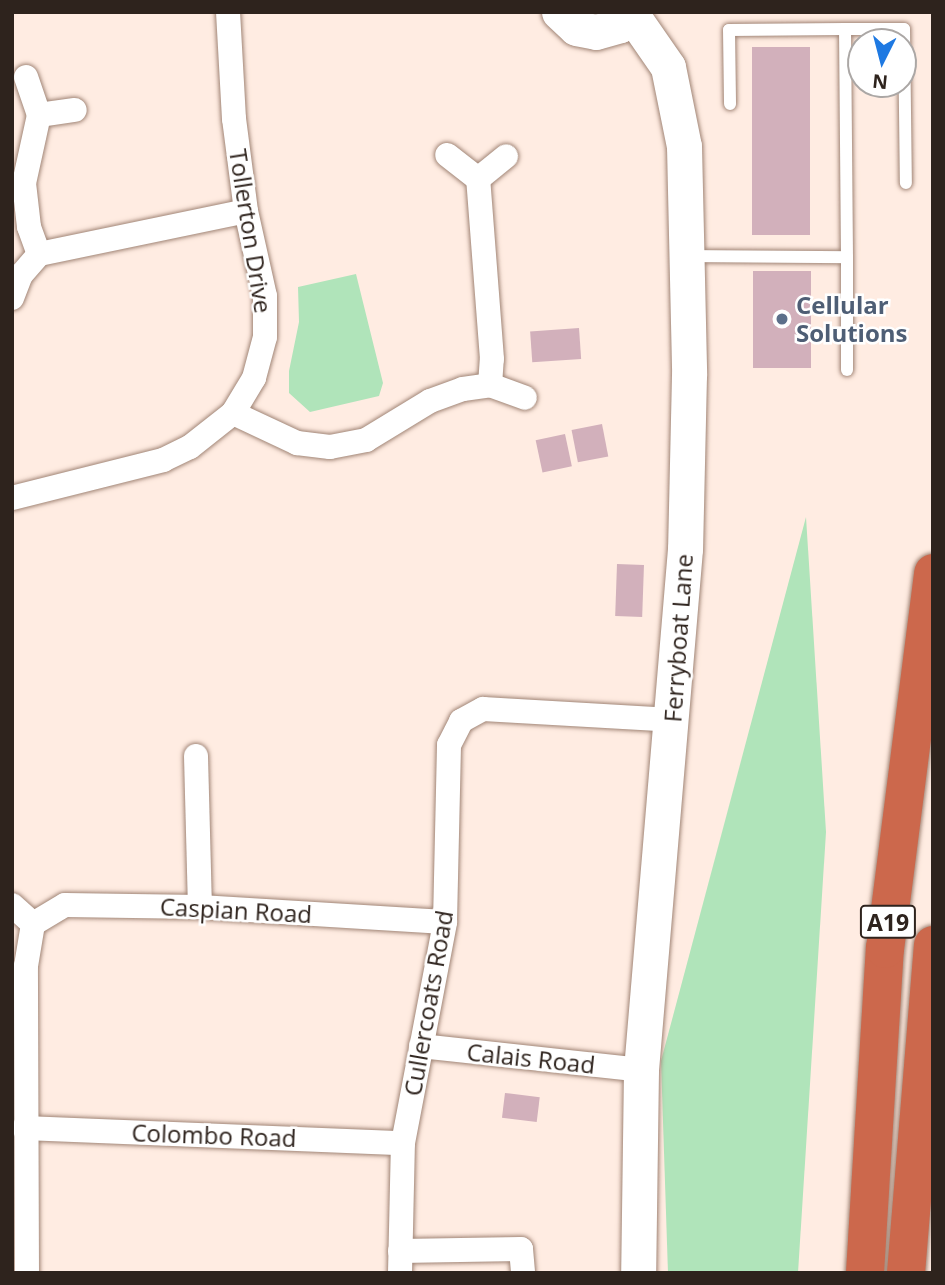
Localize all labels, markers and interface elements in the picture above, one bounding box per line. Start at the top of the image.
north arrow [847,28,917,98]
text: N [871,68,889,96]
street label: Tollerton Drive [224,147,278,315]
place label: Cellular Solutions [796,291,907,347]
marker: Cellular Solutions [774,311,790,327]
street label: Ferryboat Lane [658,553,698,723]
street label: Caspian Road [159,892,313,928]
road number: A19 [858,903,918,942]
street label: Cullercoats Road [397,908,459,1098]
street label: Calais Road [465,1037,597,1079]
street label: Colombo Road [131,1118,297,1152]

